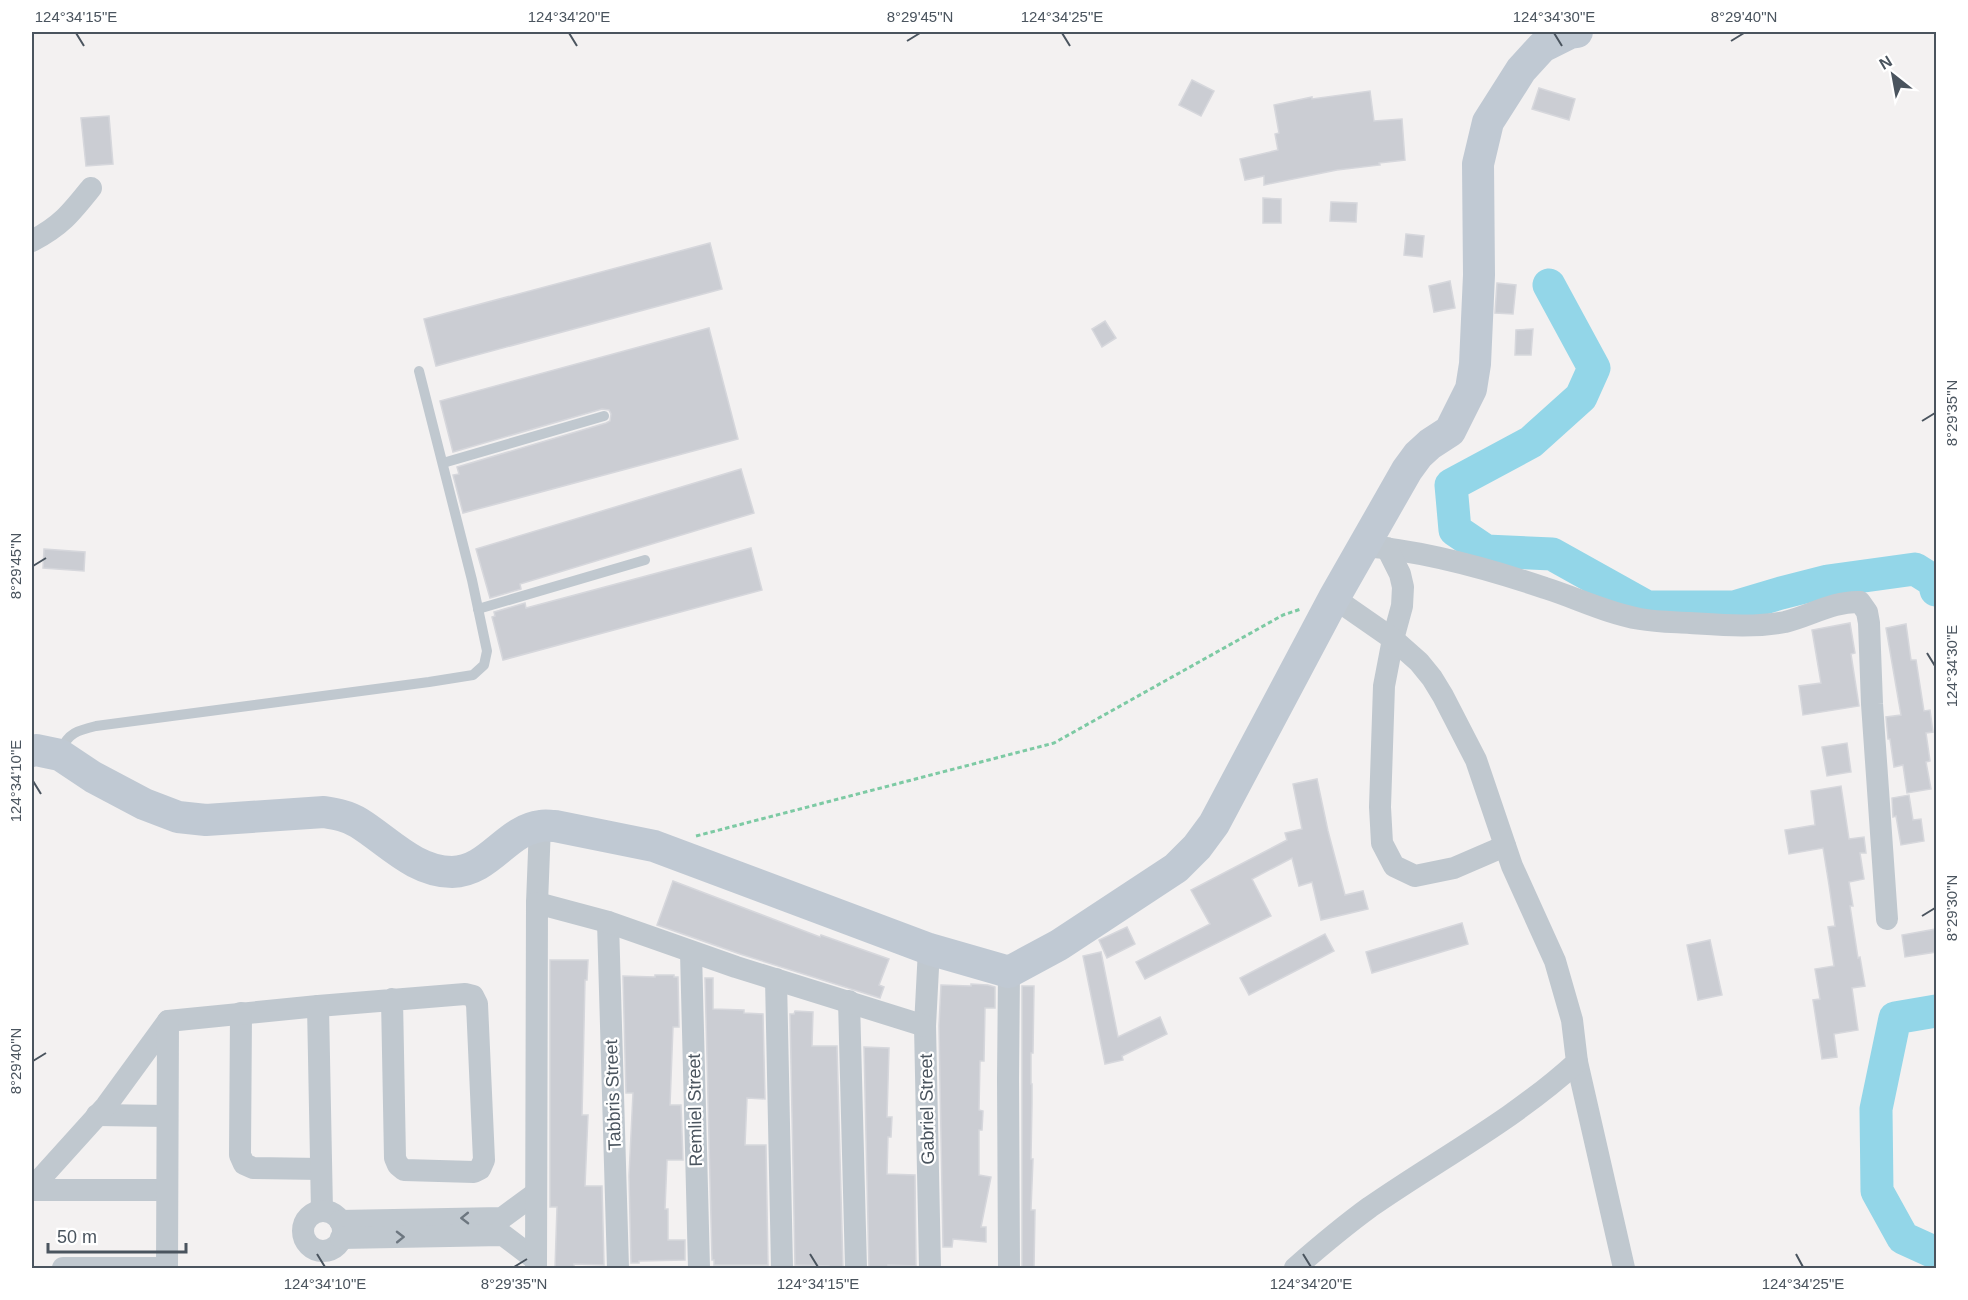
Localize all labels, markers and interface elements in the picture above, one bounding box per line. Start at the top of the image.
text: 124°34'15"E [35,8,117,25]
text: 124°34'20"E [528,8,610,25]
text: 8°29'45"N [887,8,953,25]
text: 124°34'25"E [1021,8,1103,25]
text: 124°34'30"E [1513,8,1595,25]
text: 8°29'40"N [1711,8,1777,25]
north arrow [1863,45,1923,105]
text: N [1876,52,1895,73]
text: 8°29'35"N [1943,380,1960,446]
text: 8°29'45"N [7,533,24,599]
text: 124°34'30"E [1943,625,1960,707]
text: 124°34'10"E [7,740,24,822]
text: 8°29'30"N [1943,875,1960,941]
text: 8°29'40"N [7,1028,24,1094]
street label: Tabbris Street [601,1039,625,1151]
street label: Remliel Street [684,1053,706,1167]
street label: Gabriel Street [916,1053,938,1165]
one-way arrow [460,1212,469,1225]
scale bar [48,1216,186,1254]
text: 50 m [57,1227,97,1247]
one-way arrow [395,1231,404,1243]
text: 124°34'10"E [284,1275,366,1292]
text: 8°29'35"N [481,1275,547,1292]
text: 124°34'15"E [777,1275,859,1292]
text: 124°34'20"E [1270,1275,1352,1292]
text: 124°34'25"E [1762,1275,1844,1292]

